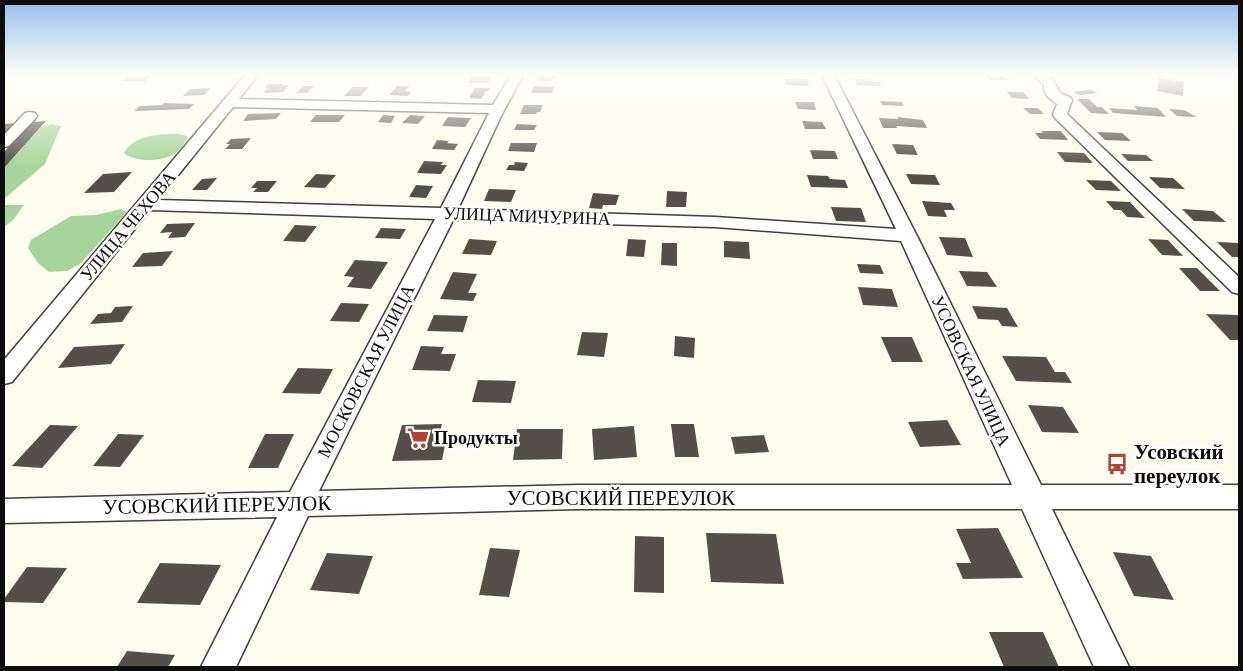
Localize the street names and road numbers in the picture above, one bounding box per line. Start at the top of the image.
street label: УЛИЦА ЧЕХОВА [76,167,180,285]
street label: УЛИЦА МИЧУРИНА [443,203,611,229]
street label: МОСКОВСКАЯ УЛИЦА [313,281,419,461]
street label: УСОВСКАЯ УЛИЦА [927,292,1015,450]
street label: УСОВСКИЙ ПЕРЕУЛОК [507,486,736,510]
street label: УСОВСКИЙ ПЕРЕУЛОК [102,491,333,519]

